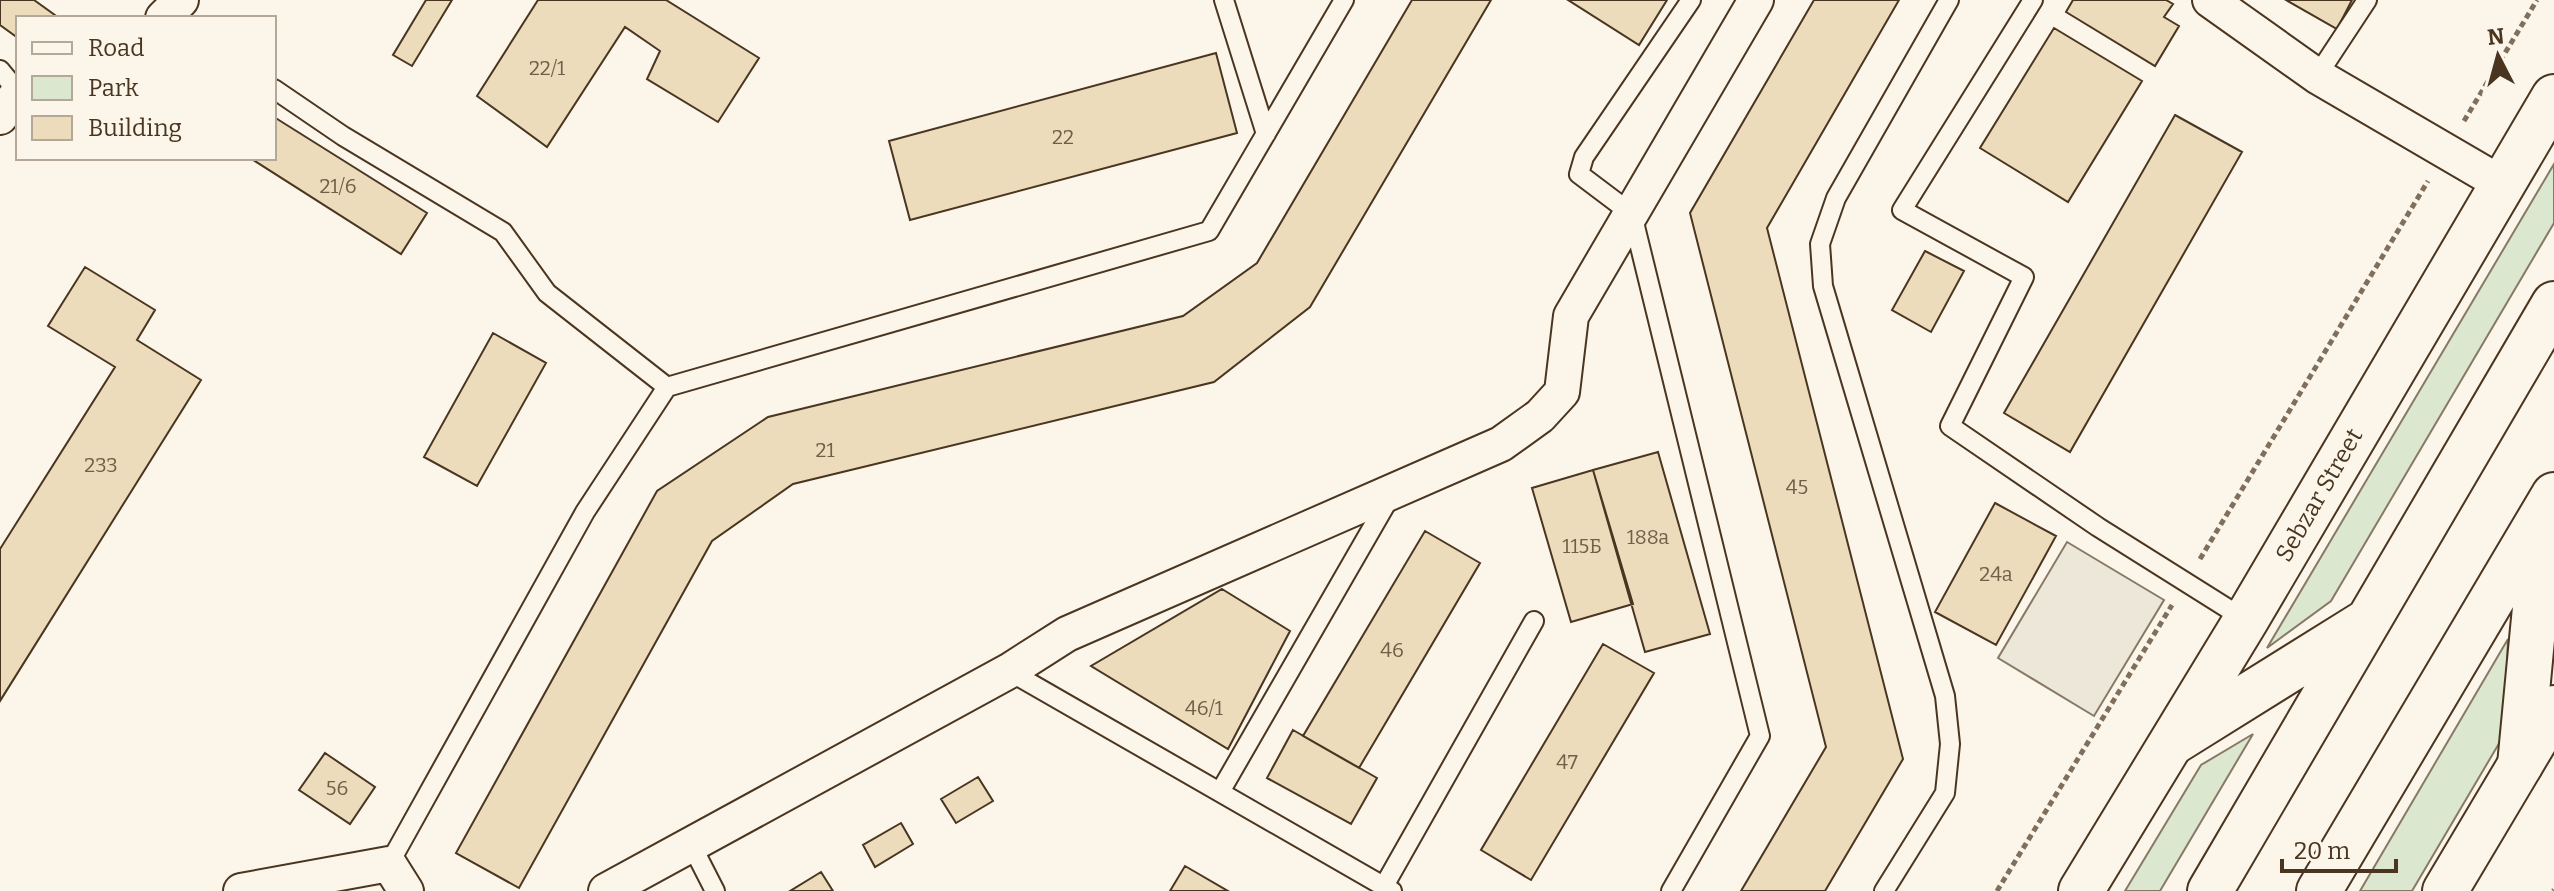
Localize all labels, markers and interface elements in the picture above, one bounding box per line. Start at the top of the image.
legend [16,16,276,160]
north arrow [2458,16,2538,96]
text: N [2486,22,2506,51]
text: Road [88,34,144,62]
house number: 22/1 [529,56,565,80]
text: Park [88,74,139,102]
text: Building [88,114,182,142]
house number: 22 [1052,125,1074,149]
house number: 21/6 [319,174,357,198]
street label: Sebzar Street [2270,423,2369,566]
house number: 21 [816,438,835,462]
house number: 233 [84,453,118,477]
house number: 45 [1786,475,1808,499]
house number: 188a [1627,525,1669,549]
house number: 115Б [1562,534,1602,558]
house number: 24a [1979,562,2013,586]
house number: 46 [1380,638,1404,662]
house number: 46/1 [1185,696,1223,720]
house number: 47 [1556,750,1578,774]
house number: 56 [326,776,348,800]
scale bar [2282,823,2396,873]
text: 20 m [2294,837,2350,865]

